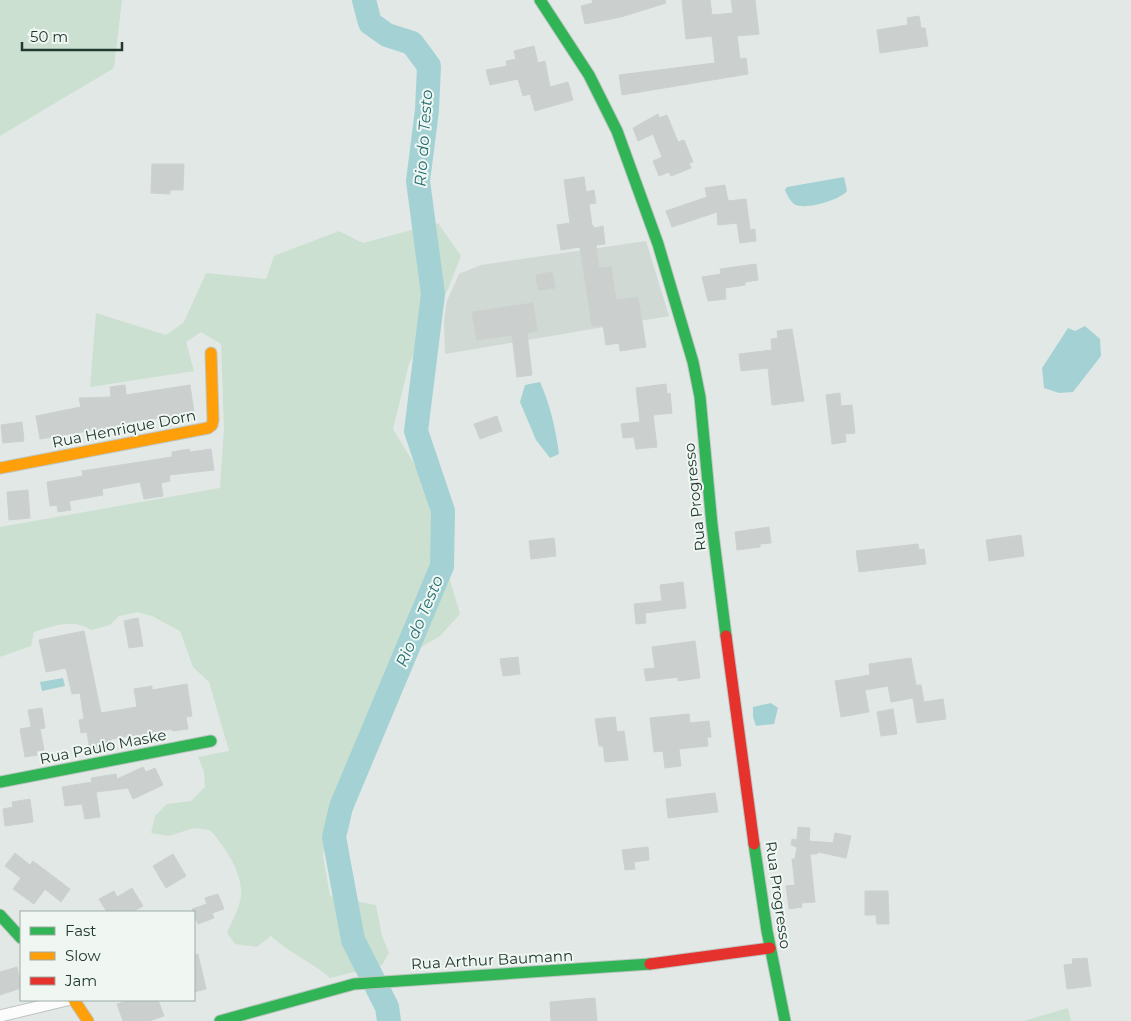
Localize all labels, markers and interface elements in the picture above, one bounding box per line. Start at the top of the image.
scale bar [22,20,122,52]
text: 50 m [30,27,68,46]
water label: Rio do Testo [411,89,436,187]
street label: Rua Henrique Dorn [50,405,197,452]
street label: Rua Progresso [679,442,710,552]
water label: Rio do Testo [392,573,447,670]
street label: Rua Paulo Maske [38,725,168,768]
street label: Rua Progresso [762,840,795,950]
legend [20,911,195,1001]
text: Fast [65,921,96,940]
text: Slow [65,946,101,965]
street label: Rua Arthur Baumann [410,946,573,973]
text: Jam [64,971,97,990]

